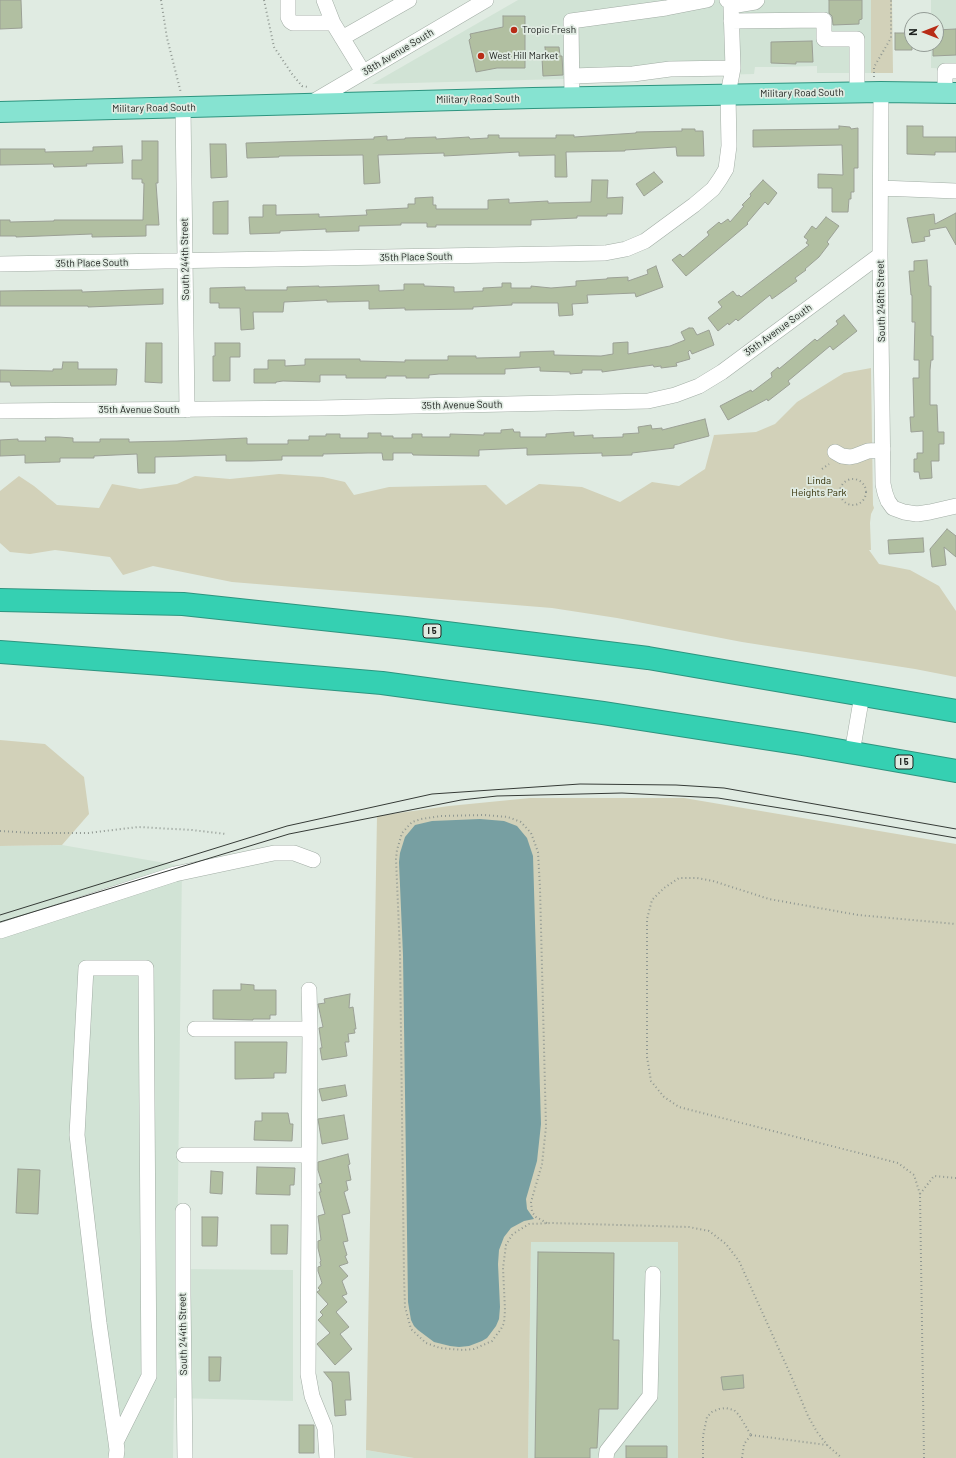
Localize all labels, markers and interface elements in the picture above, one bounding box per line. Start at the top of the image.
north arrow [904,12,944,52]
place label: Tropic Fresh [522,24,576,36]
marker: Tropic Fresh [509,25,519,35]
street label: 38th Avenue South [360,26,436,78]
text: N [906,28,919,36]
place label: West Hill Market [489,50,558,62]
marker: West Hill Market [476,51,486,61]
street label: Military Road South [760,86,844,100]
street label: Military Road South [436,92,520,106]
street label: Military Road South [112,101,196,115]
street label: South 244th Street [178,218,192,300]
street label: 35th Place South [379,250,453,264]
street label: 35th Place South [55,256,129,270]
street label: South 248th Street [874,260,888,342]
street label: 35th Avenue South [742,301,814,359]
street label: 35th Avenue South [422,398,502,412]
street label: 35th Avenue South [99,404,179,416]
park label: Linda Heights Park [791,475,847,498]
road number: I 5 [423,624,441,638]
road number: I 5 [895,755,913,769]
street label: South 244th Street [176,1293,190,1375]

